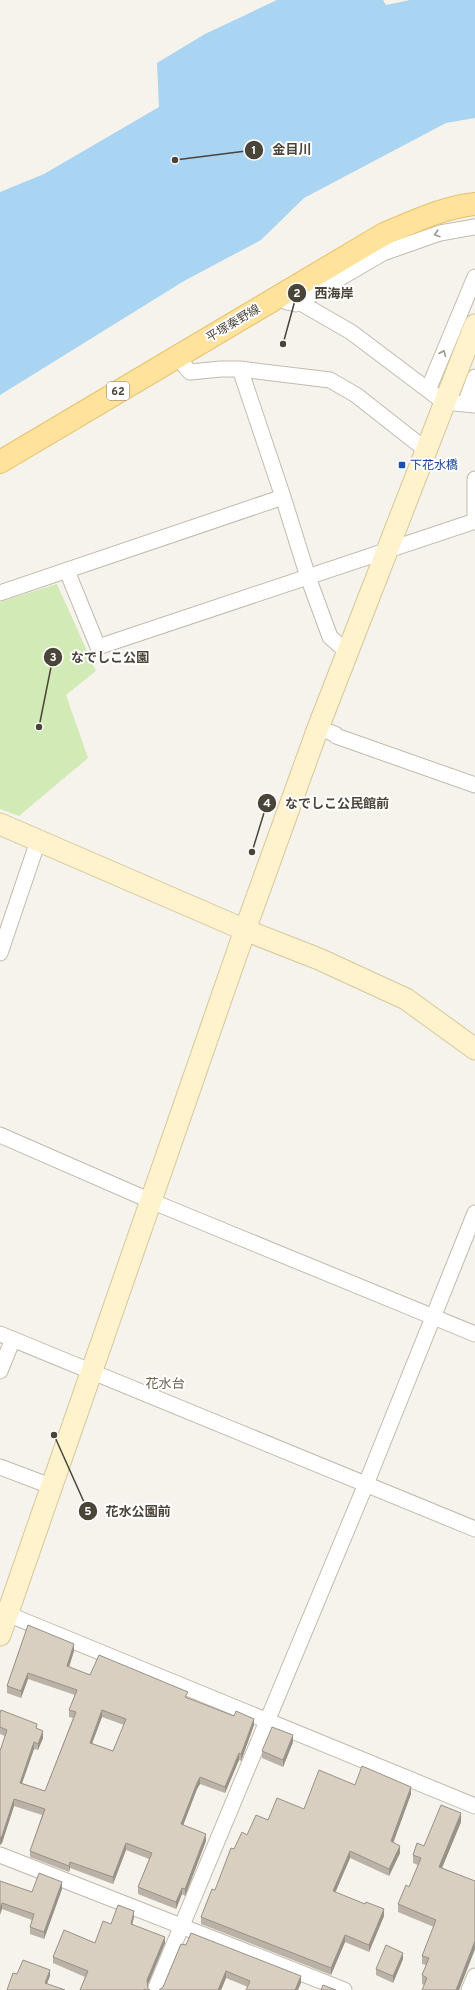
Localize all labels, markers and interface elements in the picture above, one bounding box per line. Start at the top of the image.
callout: 金目川 [244,137,319,162]
text: 金目川 [272,142,312,159]
text: 1 [252,143,256,159]
one-way arrow [433,229,440,238]
callout: 西海岸 [287,281,362,306]
text: 2 [293,286,301,302]
text: 西海岸 [314,287,354,303]
street label: 平塚秦野線 [204,302,263,346]
one-way arrow [438,350,446,358]
road number: 62 [107,382,129,400]
place label: 下花水橋 [410,458,458,474]
marker: 下花水橋 [397,460,407,470]
callout: なでしこ公園 [43,645,157,670]
text: 3 [49,650,57,666]
text: なでしこ公園 [71,651,149,667]
callout: なでしこ公民館前 [257,791,397,816]
text: 4 [263,796,271,812]
text: なでしこ公民館前 [285,796,389,813]
district label: 花水台 [145,1377,185,1393]
callout: 花水公園前 [78,1499,179,1524]
text: 5 [84,1504,92,1520]
text: 花水公園前 [105,1504,171,1521]

